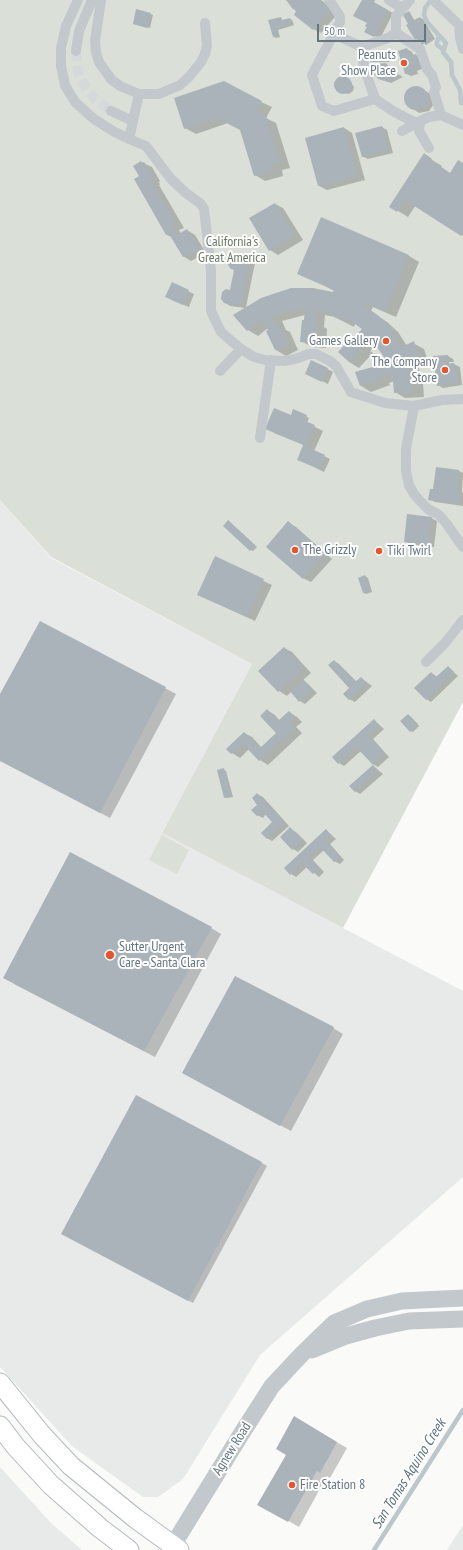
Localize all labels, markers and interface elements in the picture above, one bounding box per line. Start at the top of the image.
scale bar [319,16,428,42]
text: 50 m [324,23,345,38]
place label: Peanuts Show Place [341,47,396,80]
marker: Peanuts Show Place [399,58,409,68]
park label: California's Great America [198,234,266,266]
place label: Games Gallery [309,333,378,349]
marker: Games Gallery [381,336,391,346]
place label: The Company Store [372,354,437,386]
marker: The Company Store [440,365,450,375]
place label: The Grizzly [303,542,357,558]
place label: Tiki Twirl [387,543,431,559]
marker: The Grizzly [290,545,300,555]
marker: Tiki Twirl [374,546,384,556]
place label: Sutter Urgent Care - Santa Clara [119,939,205,972]
marker: Sutter Urgent Care - Santa Clara [104,949,116,961]
water label: San Tomas Aquino Creek [368,1416,450,1532]
street label: Agnew Road [209,1419,255,1479]
place label: Fire Station 8 [300,1477,365,1493]
marker: Fire Station 8 [287,1480,297,1490]

